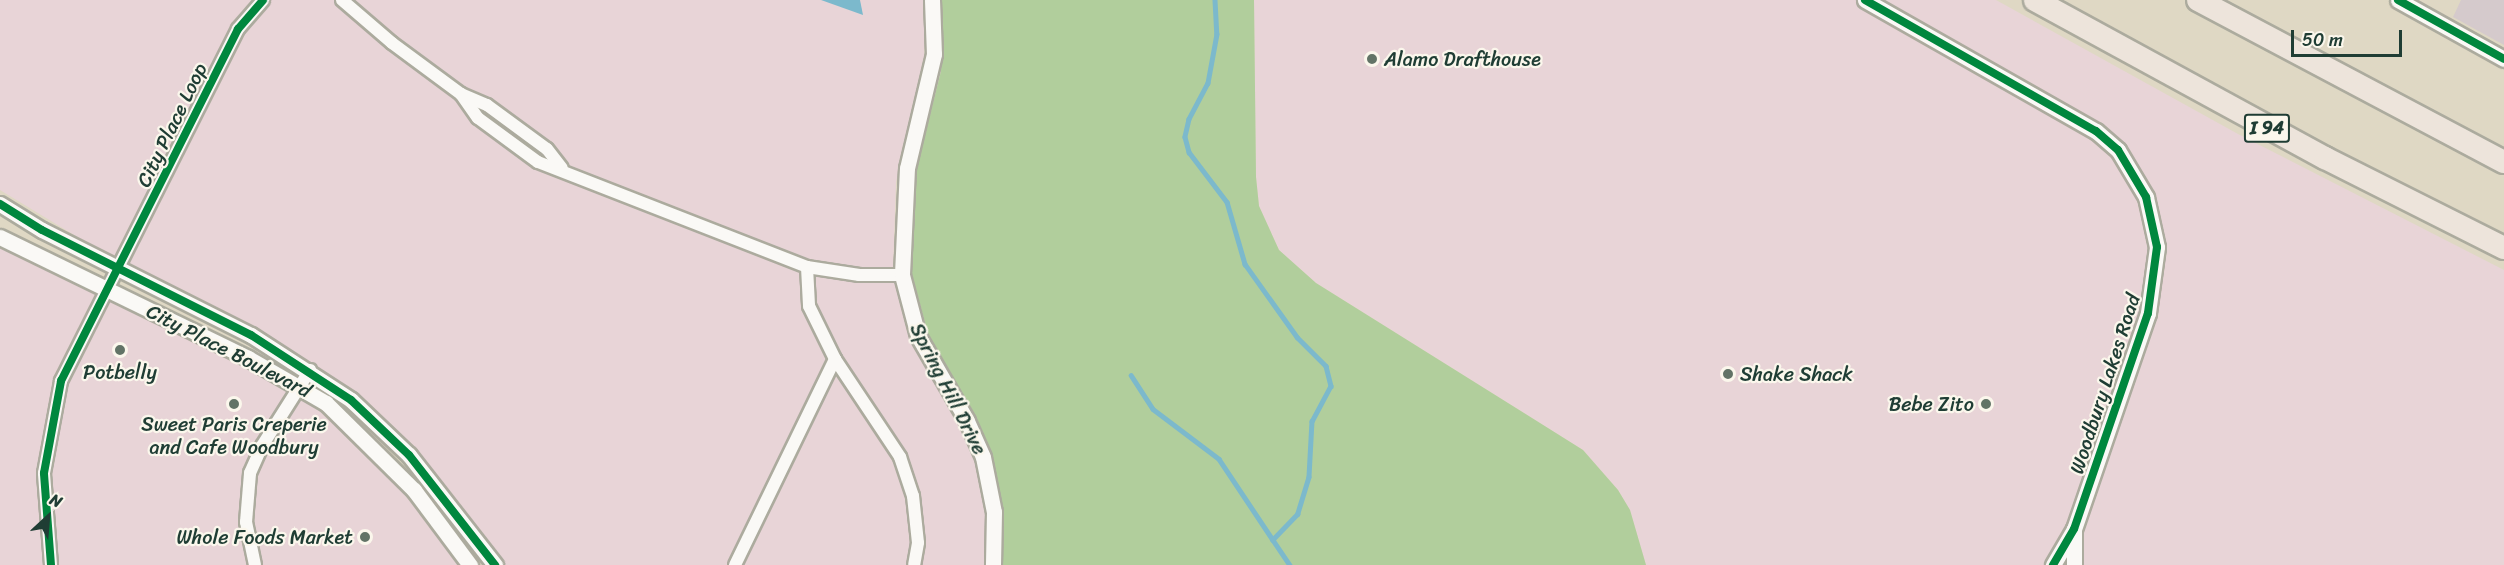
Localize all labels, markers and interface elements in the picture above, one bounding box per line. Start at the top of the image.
scale bar [2294,18,2405,56]
text: 50 m [2302,24,2343,56]
place label: Alamo Drafthouse [1384,47,1540,71]
marker: Alamo Drafthouse [1365,52,1379,66]
street label: City Place Loop [131,59,213,191]
road number: I 94 [2243,113,2291,143]
street label: Woodbury Lakes Road [2064,290,2146,478]
street label: City Place Boulevard [142,299,316,403]
street label: Spring Hill Drive [904,319,992,459]
marker: Potbelly [113,343,127,357]
place label: Potbelly [83,360,157,384]
place label: Shake Shack [1740,362,1853,386]
marker: Shake Shack [1721,367,1735,381]
place label: Bebe Zito [1889,392,1974,416]
marker: Sweet Paris Creperie and Cafe Woodbury [227,397,241,411]
marker: Bebe Zito [1979,397,1993,411]
place label: Sweet Paris Creperie and Cafe Woodbury [141,413,327,460]
text: N [45,485,67,516]
north arrow [18,487,78,547]
place label: Whole Foods Market [176,525,353,549]
marker: Whole Foods Market [358,530,372,544]

